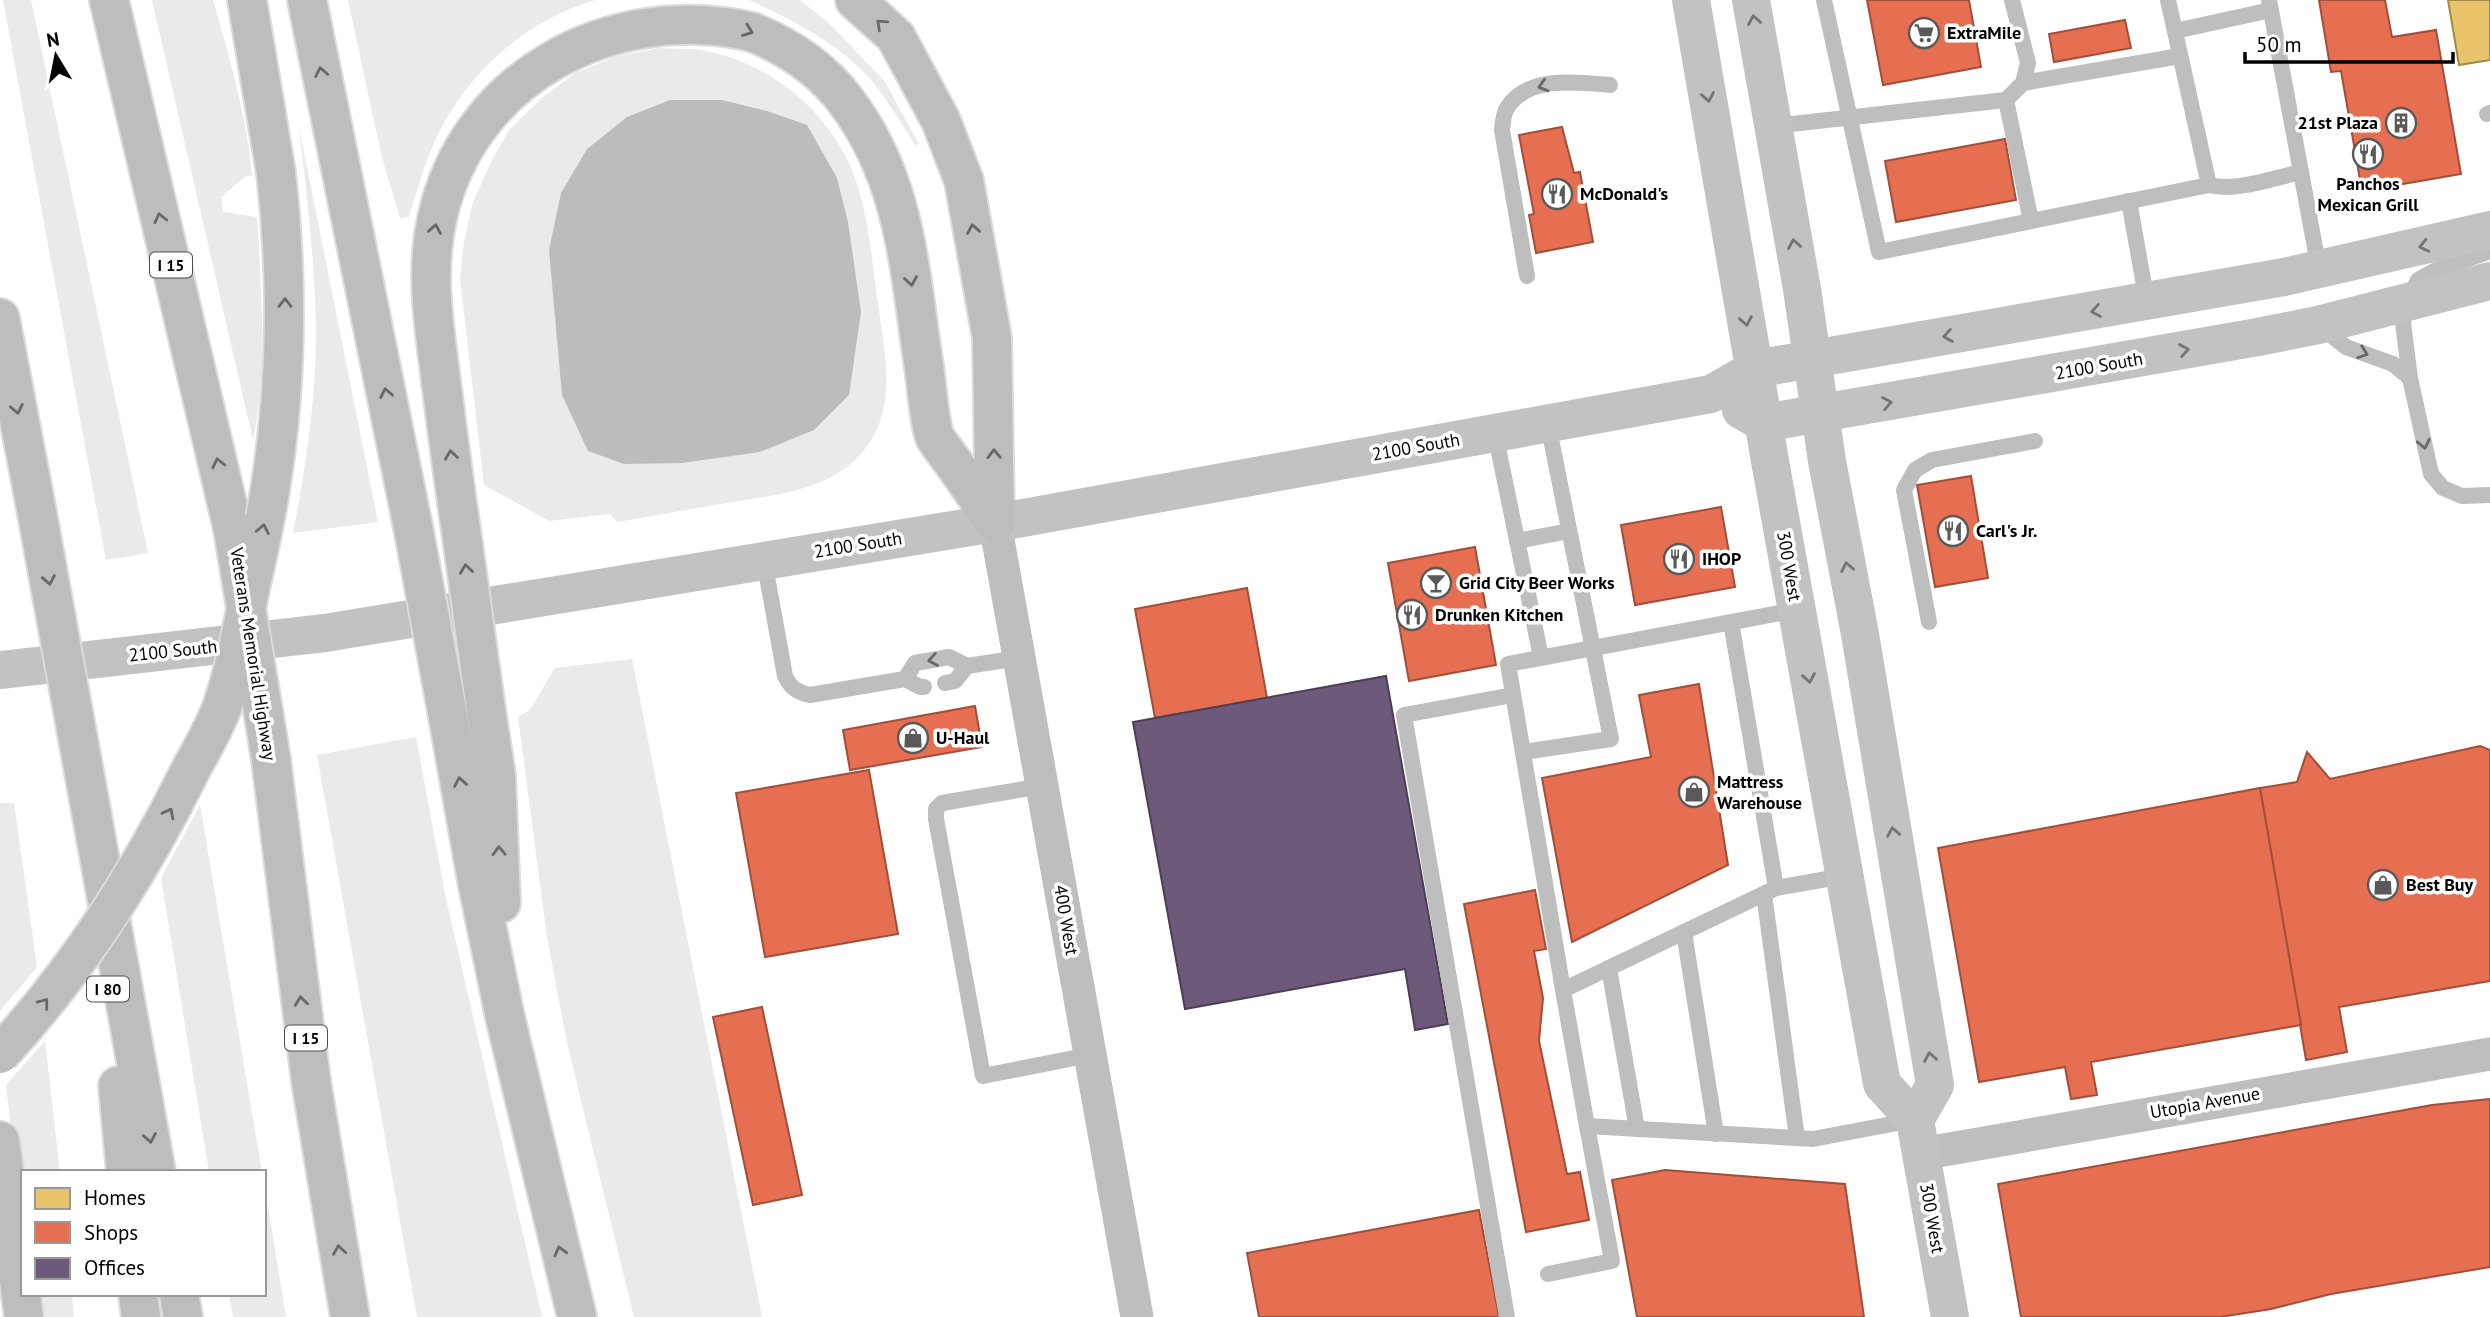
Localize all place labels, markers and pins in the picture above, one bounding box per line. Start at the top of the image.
supermarket icon: ExtraMile [1907,16,1941,50]
place label: ExtraMile [1947,21,2021,44]
building icon: 21st Plaza [2384,106,2418,140]
place label: 21st Plaza [2297,111,2378,134]
restaurant icon: Panchos Mexican Grill [2351,137,2385,171]
place label: Panchos Mexican Grill [2317,172,2419,216]
restaurant icon: McDonald's [1540,177,1574,211]
place label: McDonald's [1580,182,1668,205]
restaurant icon: Carl's Jr. [1936,514,1970,548]
place label: Carl's Jr. [1976,519,2038,542]
restaurant icon: IHOP [1662,542,1696,576]
place label: IHOP [1702,547,1741,570]
bar icon: Grid City Beer Works [1419,566,1453,600]
place label: Grid City Beer Works [1459,571,1615,594]
restaurant icon: Drunken Kitchen [1395,598,1429,632]
place label: Drunken Kitchen [1435,603,1563,626]
shop icon: U-Haul [896,721,930,755]
place label: U-Haul [936,726,990,749]
place label: Mattress Warehouse [1717,770,1802,814]
shop icon: Mattress Warehouse [1677,775,1711,809]
shop icon: Best Buy [2366,868,2400,902]
place label: Best Buy [2406,873,2474,896]

